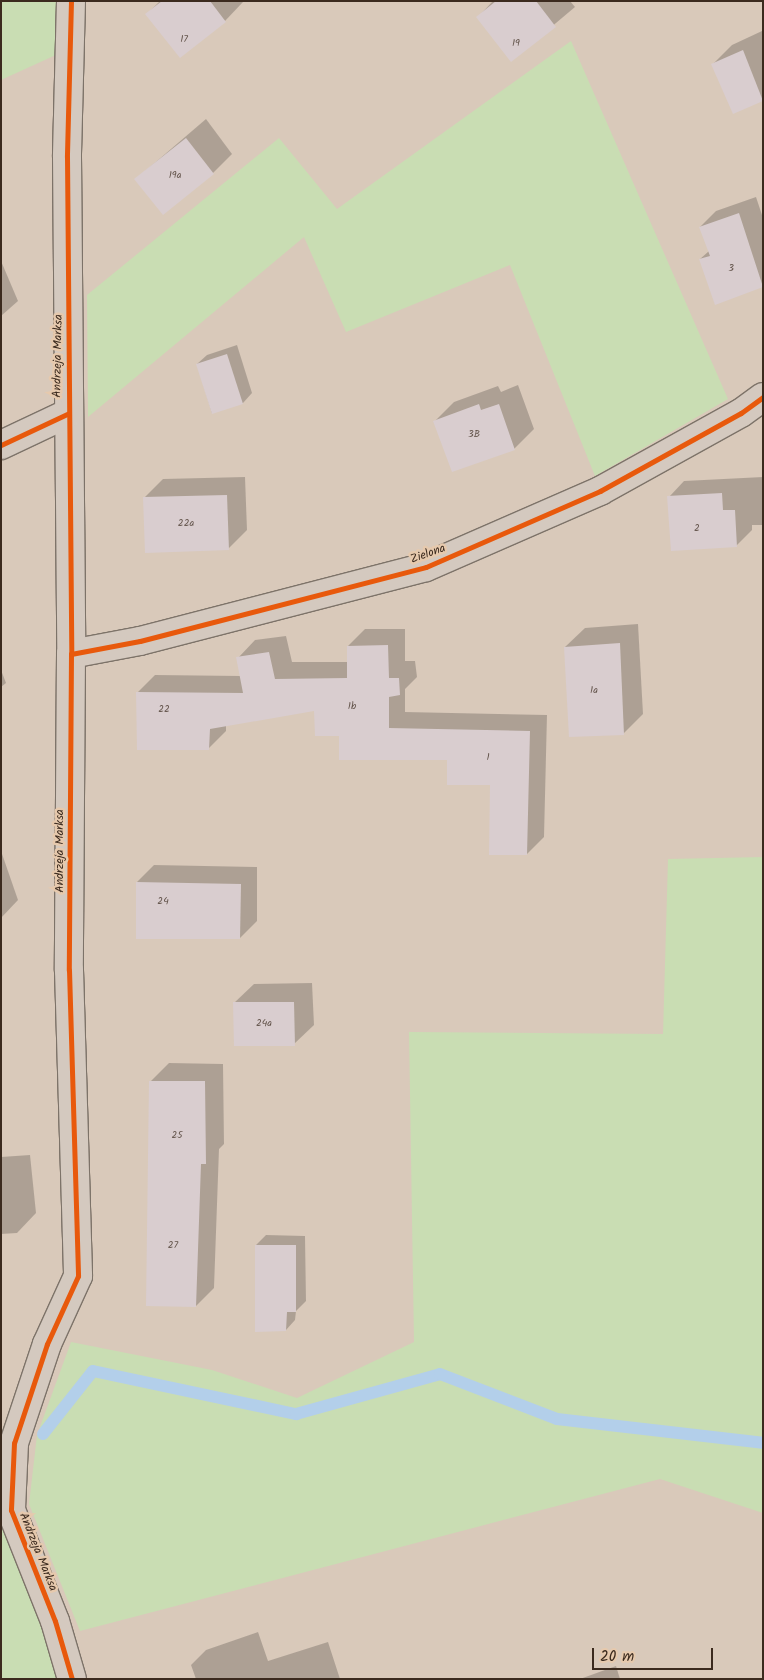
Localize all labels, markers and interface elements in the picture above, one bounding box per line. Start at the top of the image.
house number: 17 [180,34,188,46]
house number: 19 [512,38,520,50]
house number: 19a [169,170,181,182]
house number: 3 [728,263,734,275]
street label: Andrzeja Marksa [50,314,66,398]
house number: 3B [468,429,480,441]
house number: 22a [178,518,194,530]
house number: 2 [694,523,700,535]
street label: Zielona [409,541,447,567]
house number: 1a [590,685,598,697]
house number: 1b [348,701,356,713]
house number: 22 [158,704,170,716]
house number: 1 [486,752,490,764]
street label: Andrzeja Marksa [53,809,67,893]
house number: 24 [157,896,169,908]
house number: 24a [256,1018,272,1030]
house number: 25 [171,1130,183,1142]
house number: 27 [168,1240,178,1252]
street label: Andrzeja Marksa [16,1511,60,1593]
scale bar [594,1638,715,1670]
text: 20 m [600,1645,634,1669]

